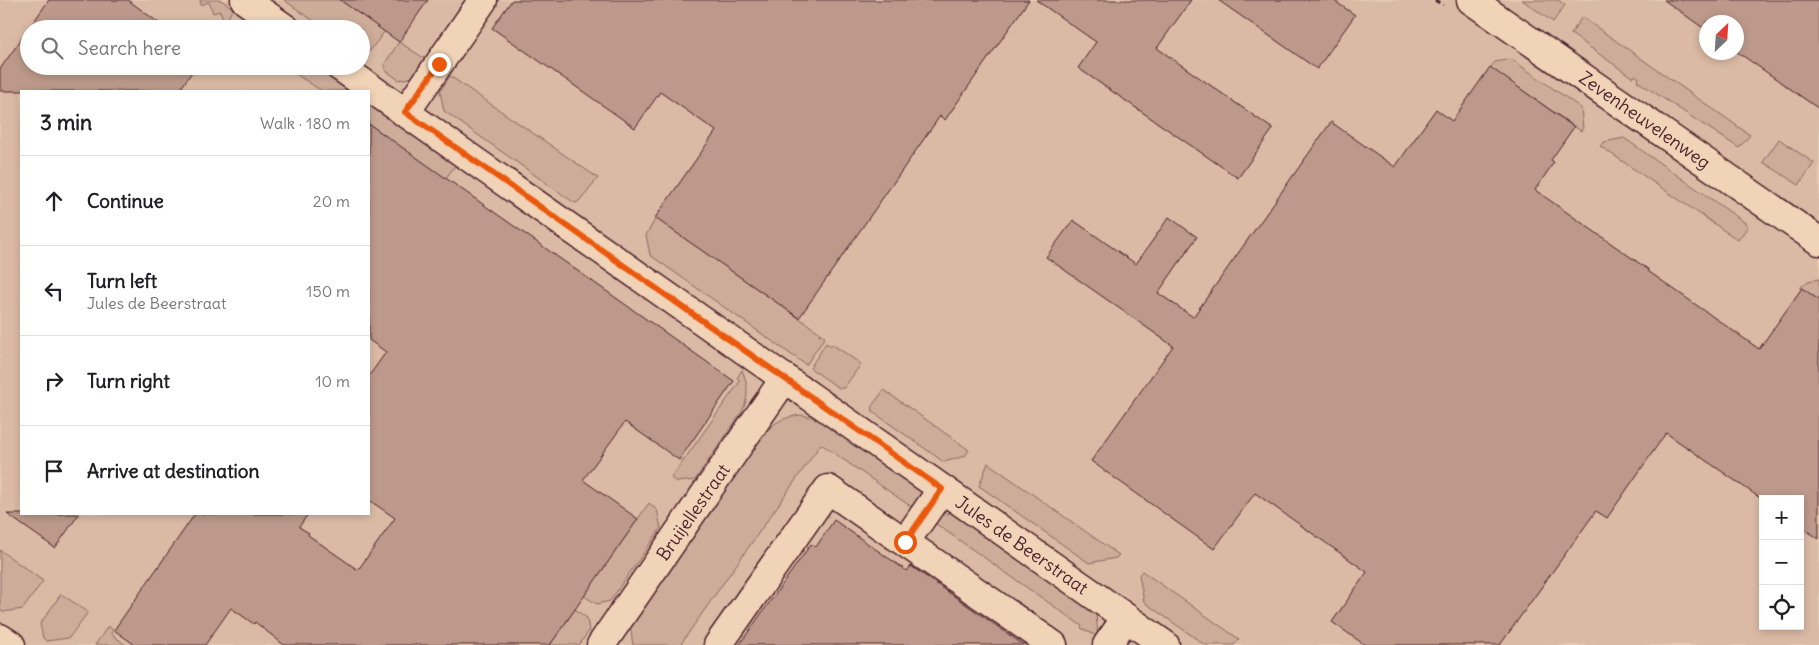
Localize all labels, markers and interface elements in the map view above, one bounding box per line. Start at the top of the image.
north arrow [1699,15,1744,60]
search box [20,20,370,75]
icon: search [38,34,66,62]
text: Search here [78,36,181,60]
route end [428,53,451,76]
street label: Zevenheuvelenweg [1575,66,1715,174]
text: 3 min [40,109,92,136]
text: Walk · 180 m [260,113,350,133]
icon: ahead [40,187,68,215]
text: Continue [87,189,164,213]
text: 20 m [313,191,350,211]
text: Turn left [87,269,157,293]
icon: left [40,277,68,305]
text: 150 m [306,281,350,301]
text: Jules de Beerstraat [87,293,226,313]
icon: right [40,367,68,395]
text: Turn right [87,369,170,393]
text: 10 m [315,371,350,391]
icon: arrive [40,457,68,485]
text: Arrive at destination [87,459,260,483]
street label: Bruijellestraat [651,459,735,565]
street label: Jules de Beerstraat [951,491,1093,599]
map controls [1759,495,1804,630]
button: + [1759,495,1804,540]
route start [894,531,917,554]
button: − [1759,540,1804,585]
button: locate [1759,585,1804,630]

